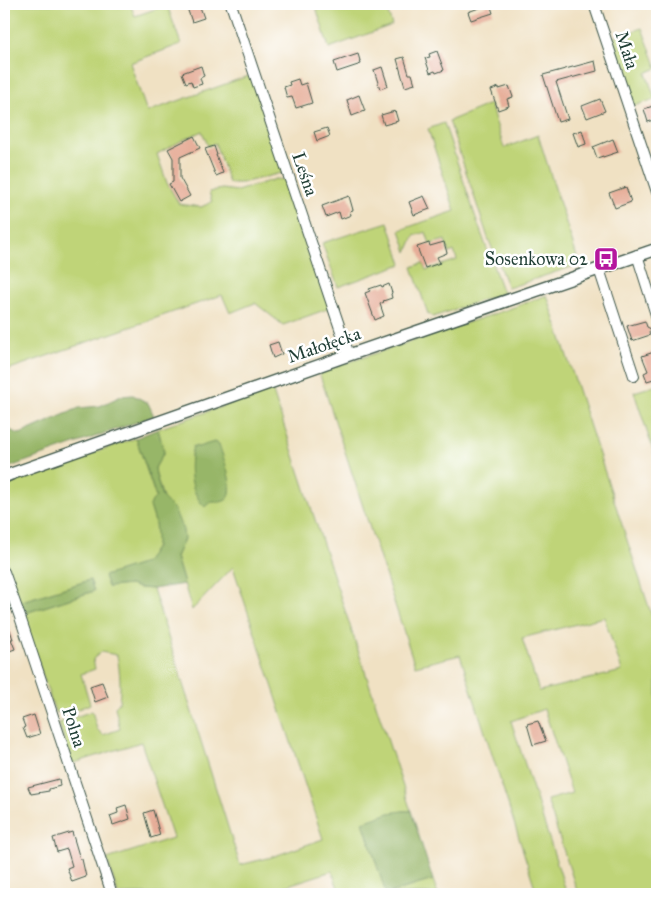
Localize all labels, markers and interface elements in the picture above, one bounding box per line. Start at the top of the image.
street label: Mała [611,28,644,72]
street label: Leśna [287,149,323,199]
bus stop icon: Sosenkowa 02 [593,246,619,272]
place label: Sosenkowa 02 [485,248,588,270]
street label: Małołęcka [285,322,364,368]
street label: Polna [57,704,91,750]

